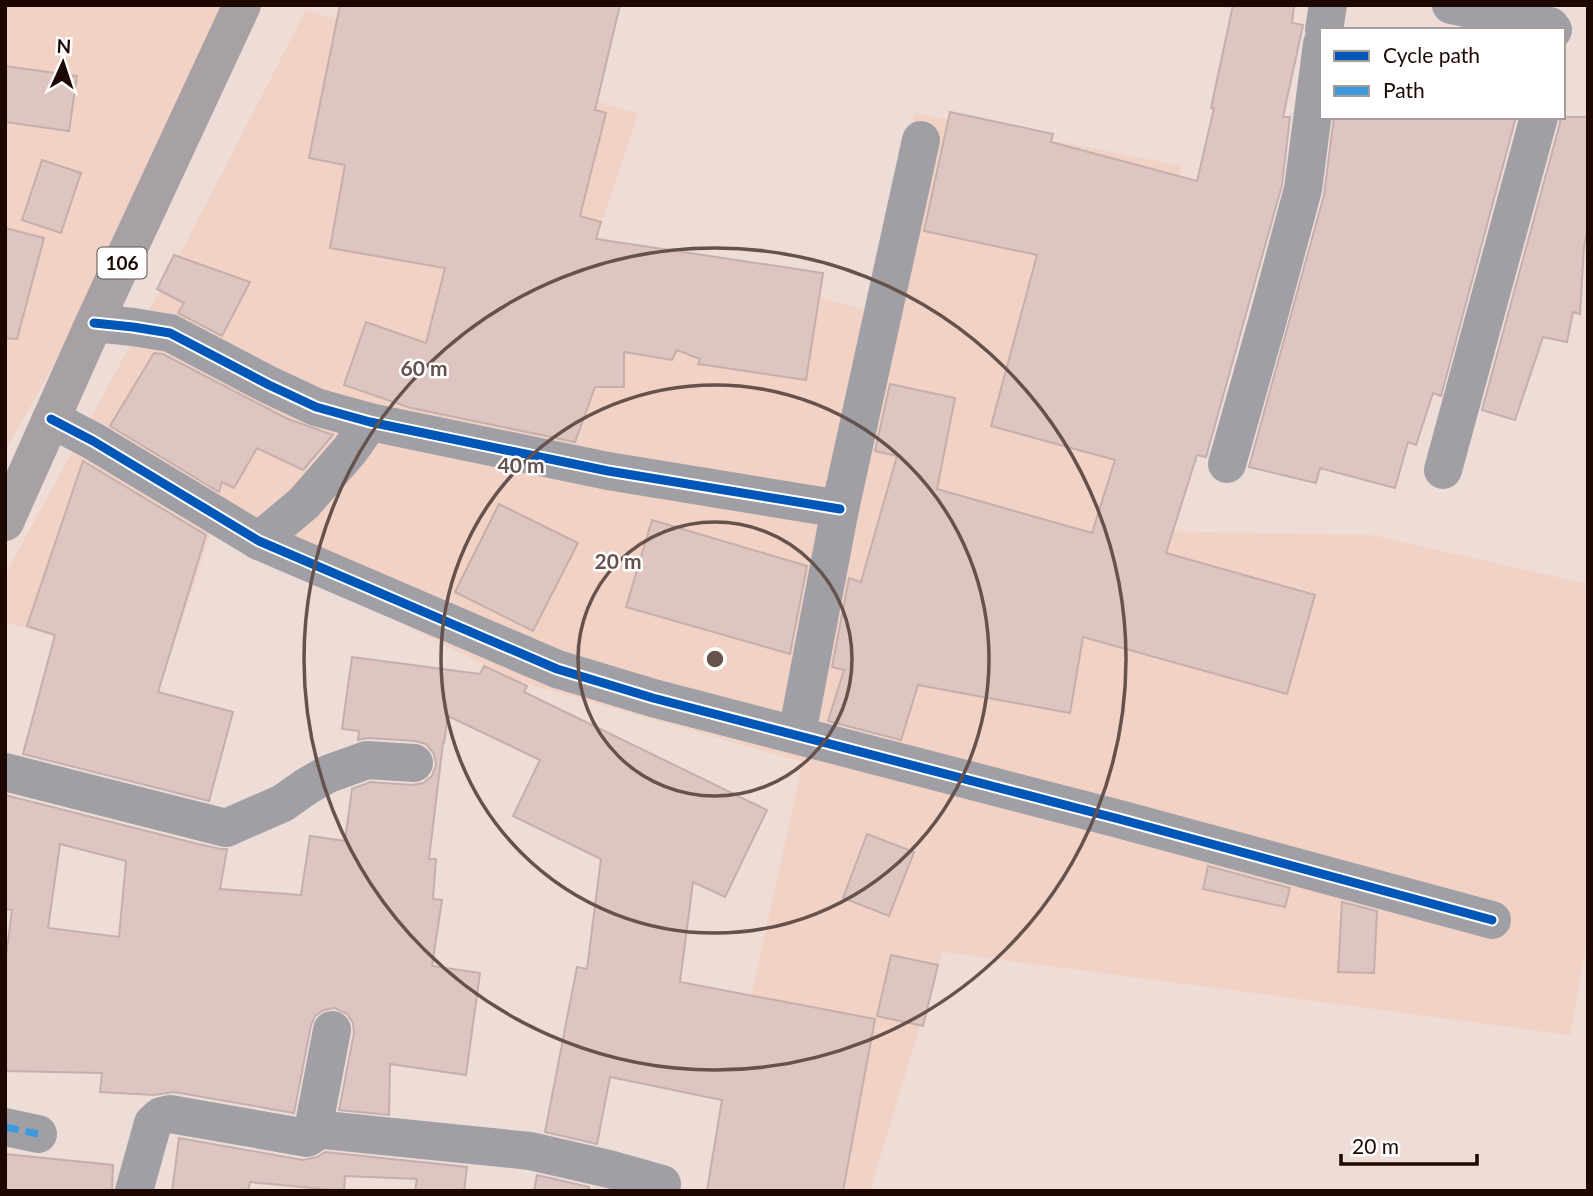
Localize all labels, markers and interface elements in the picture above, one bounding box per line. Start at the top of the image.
north arrow [28,28,98,98]
legend [1320,28,1565,119]
text: N [56,34,72,57]
text: Cycle path [1383,42,1480,67]
text: Path [1383,77,1425,102]
road number: 106 [97,247,146,278]
text: 60 m [400,355,448,380]
text: 40 m [497,452,545,477]
text: 20 m [594,548,642,573]
centre of rings [703,647,727,671]
scale bar [1341,1122,1478,1166]
text: 20 m [1352,1133,1399,1158]

